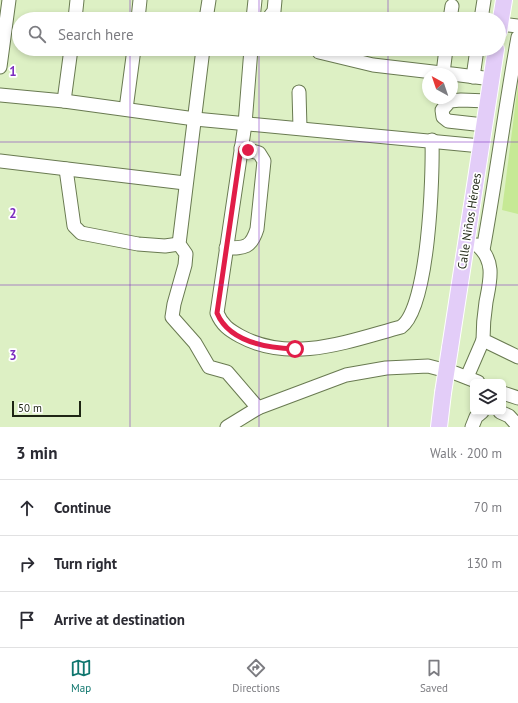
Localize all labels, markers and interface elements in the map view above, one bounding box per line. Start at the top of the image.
search box [12,12,506,56]
icon: search [26,23,48,45]
text: Search here [58,25,134,44]
text: 1 [9,63,17,80]
north arrow [422,68,458,104]
route end [239,141,257,159]
street label: Calle Niños Héroes [454,172,484,270]
text: 2 [9,205,17,222]
route start [286,340,304,358]
text: 3 [9,347,17,364]
map controls [470,379,506,415]
button: layers [470,379,506,415]
scale bar [12,399,81,418]
text: 50 m [18,401,42,415]
text: 3 min [16,442,57,464]
text: Walk · 200 m [430,445,502,462]
icon: ahead [16,497,38,519]
text: Continue [54,498,111,517]
text: 70 m [474,499,502,516]
icon: right [16,553,38,575]
text: Turn right [54,554,117,573]
text: 130 m [467,555,502,572]
icon: arrive [16,609,38,631]
text: Arrive at destination [54,610,185,629]
tab: Map [70,657,92,695]
tab: Directions [232,657,280,695]
tab: Saved [420,657,448,695]

